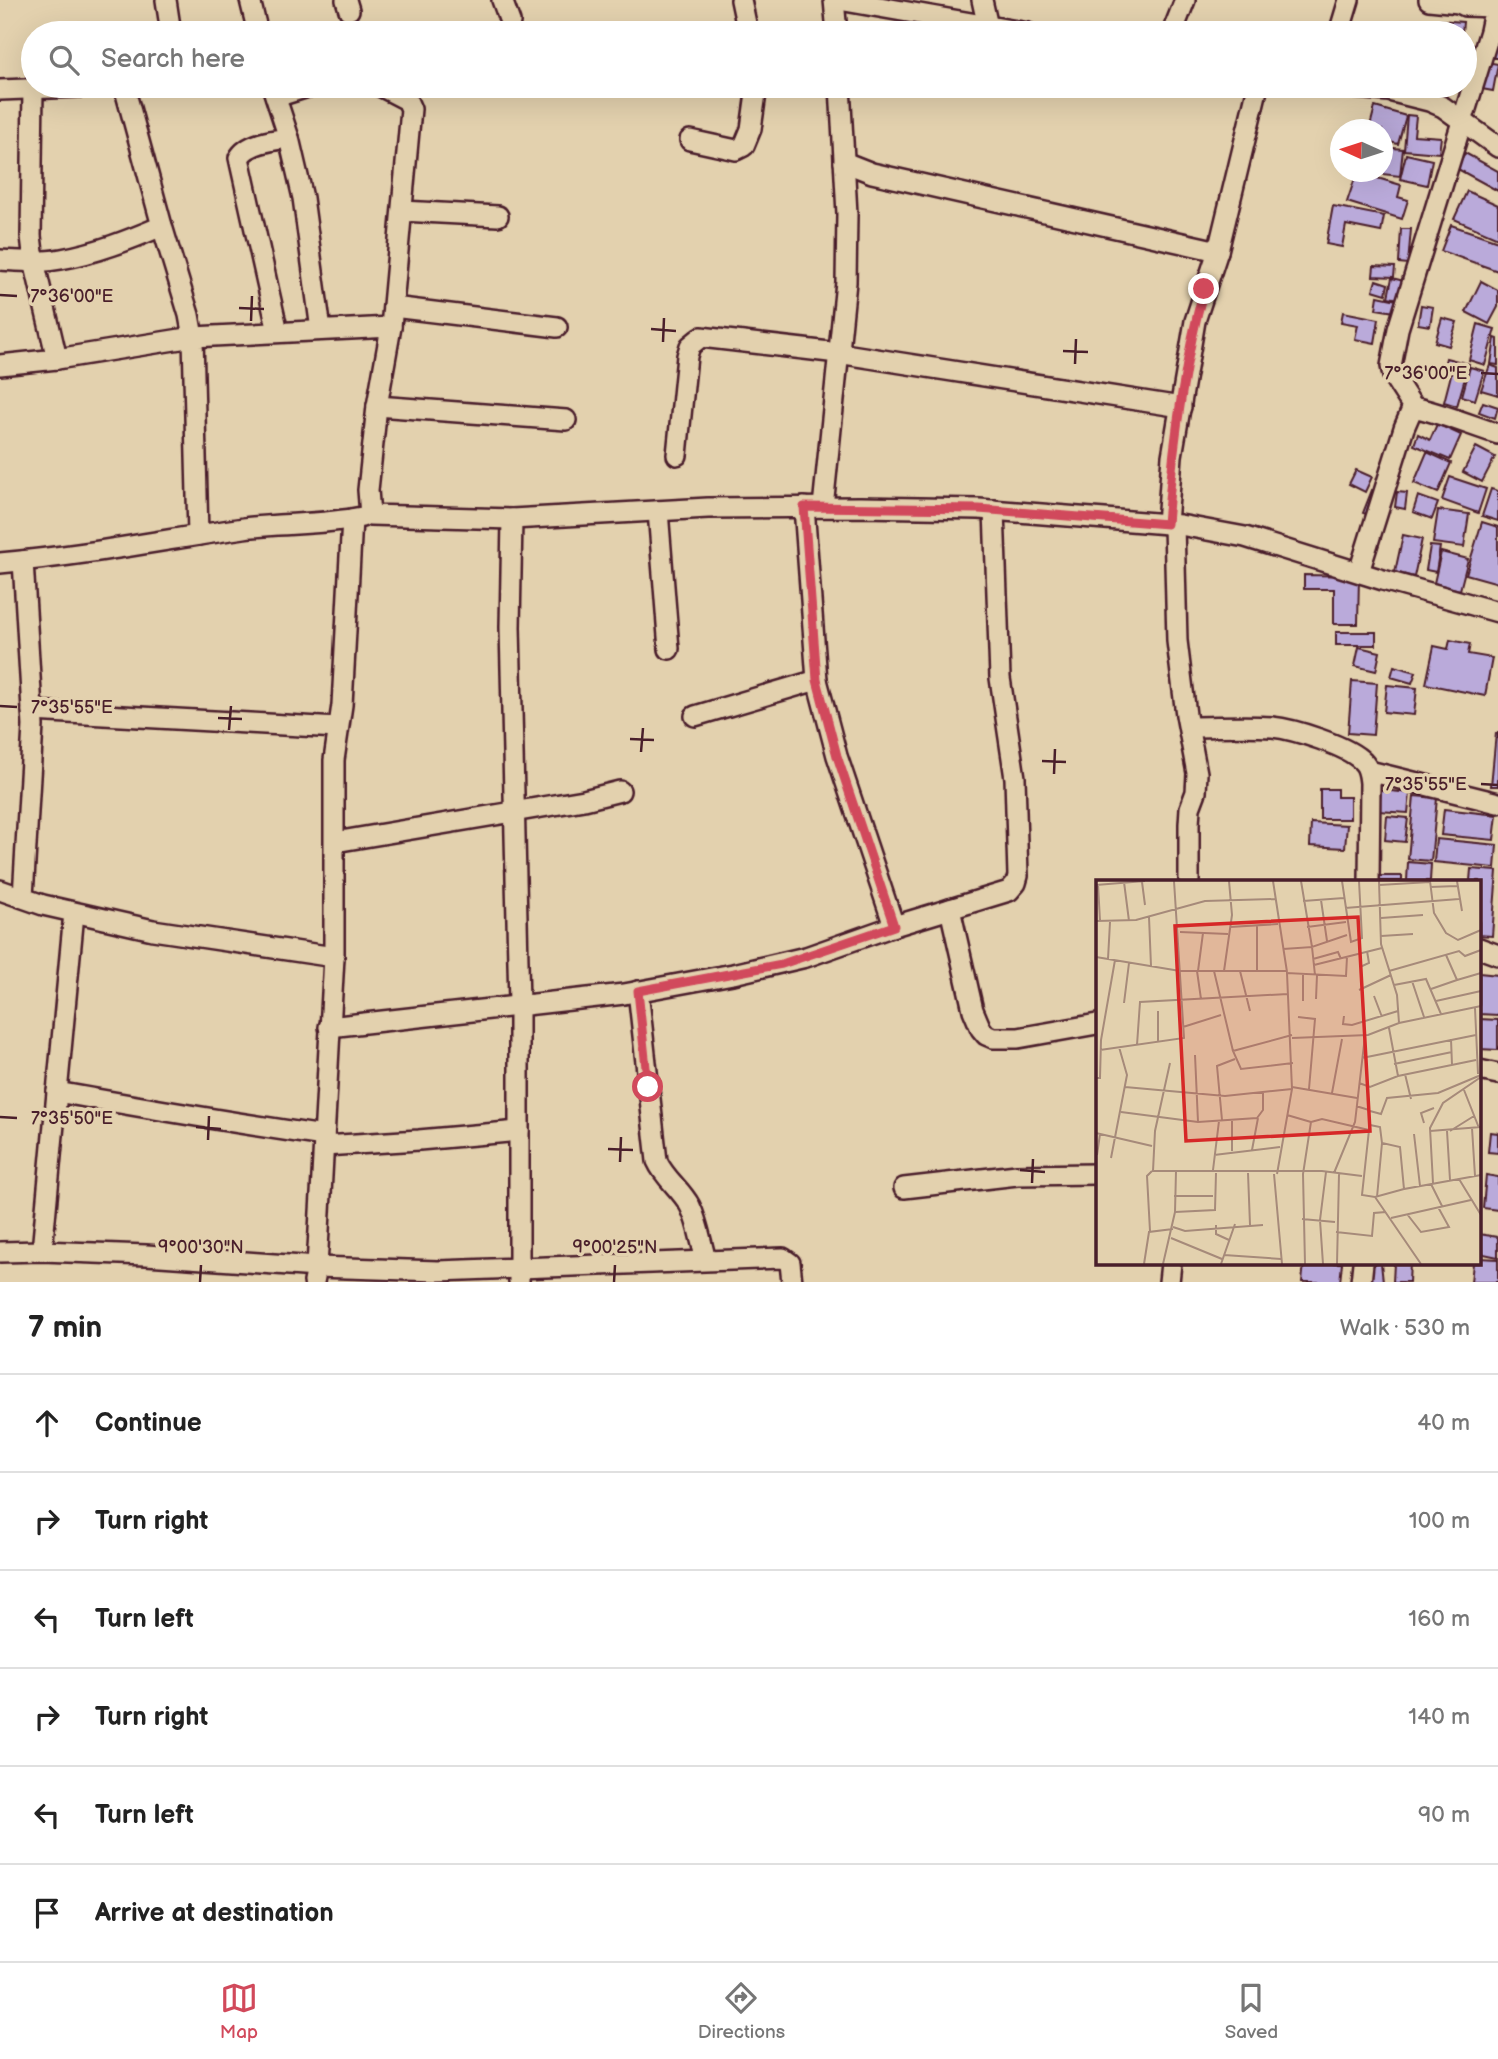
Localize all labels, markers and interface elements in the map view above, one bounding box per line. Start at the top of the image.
search box [21,21,1477,98]
icon: search [45,41,83,79]
text: Search here [101,44,245,75]
north arrow [1330,119,1393,182]
route end [1188,273,1219,304]
text: 7°36'00"E [31,286,114,307]
text: 7°36'00"E [1385,363,1468,384]
text: 7°35'55"E [31,697,113,718]
text: 7°35'55"E [1385,774,1467,795]
inset map [1096,880,1480,1265]
route start [632,1071,663,1102]
text: 7°35'50"E [31,1108,113,1129]
text: 9°00'30"N [158,1237,244,1258]
text: 9°00'25"N [572,1237,658,1258]
text: 7 min [28,1310,102,1346]
text: Walk · 530 m [1340,1314,1470,1342]
icon: ahead [28,1404,66,1442]
text: Continue [95,1408,202,1439]
text: 40 m [1417,1409,1470,1437]
icon: right [28,1502,66,1540]
text: Turn right [95,1506,208,1537]
text: 100 m [1409,1507,1470,1535]
icon: left [28,1600,66,1638]
text: Turn left [95,1604,194,1635]
text: 160 m [1408,1605,1470,1633]
icon: right [28,1698,66,1736]
text: Turn right [95,1702,208,1733]
text: 140 m [1408,1703,1470,1731]
icon: left [28,1796,66,1834]
text: Turn left [95,1800,194,1831]
text: 90 m [1418,1801,1470,1829]
icon: arrive [28,1894,66,1932]
text: Arrive at destination [95,1898,334,1929]
tab: Map [220,1979,258,2044]
tab: Directions [698,1979,785,2044]
tab: Saved [1225,1979,1278,2044]

